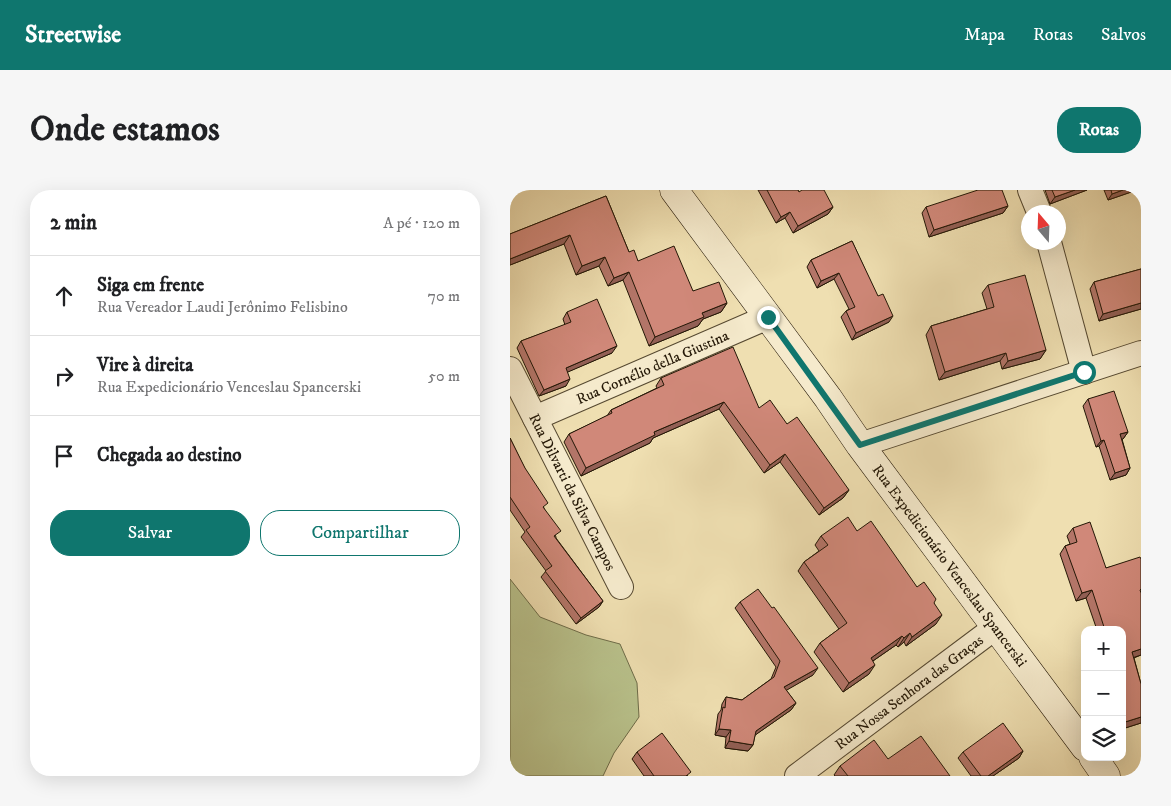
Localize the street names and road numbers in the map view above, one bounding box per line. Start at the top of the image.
street label: Rua Cornélio della Giustina [573,325,732,409]
street label: Rua Dilvarti da Silva Campos [525,410,620,574]
street label: Rua Expedicionário Venceslau Spancerski [868,461,1032,671]
street label: Rua Nossa Senhora das Graças [831,630,987,754]

